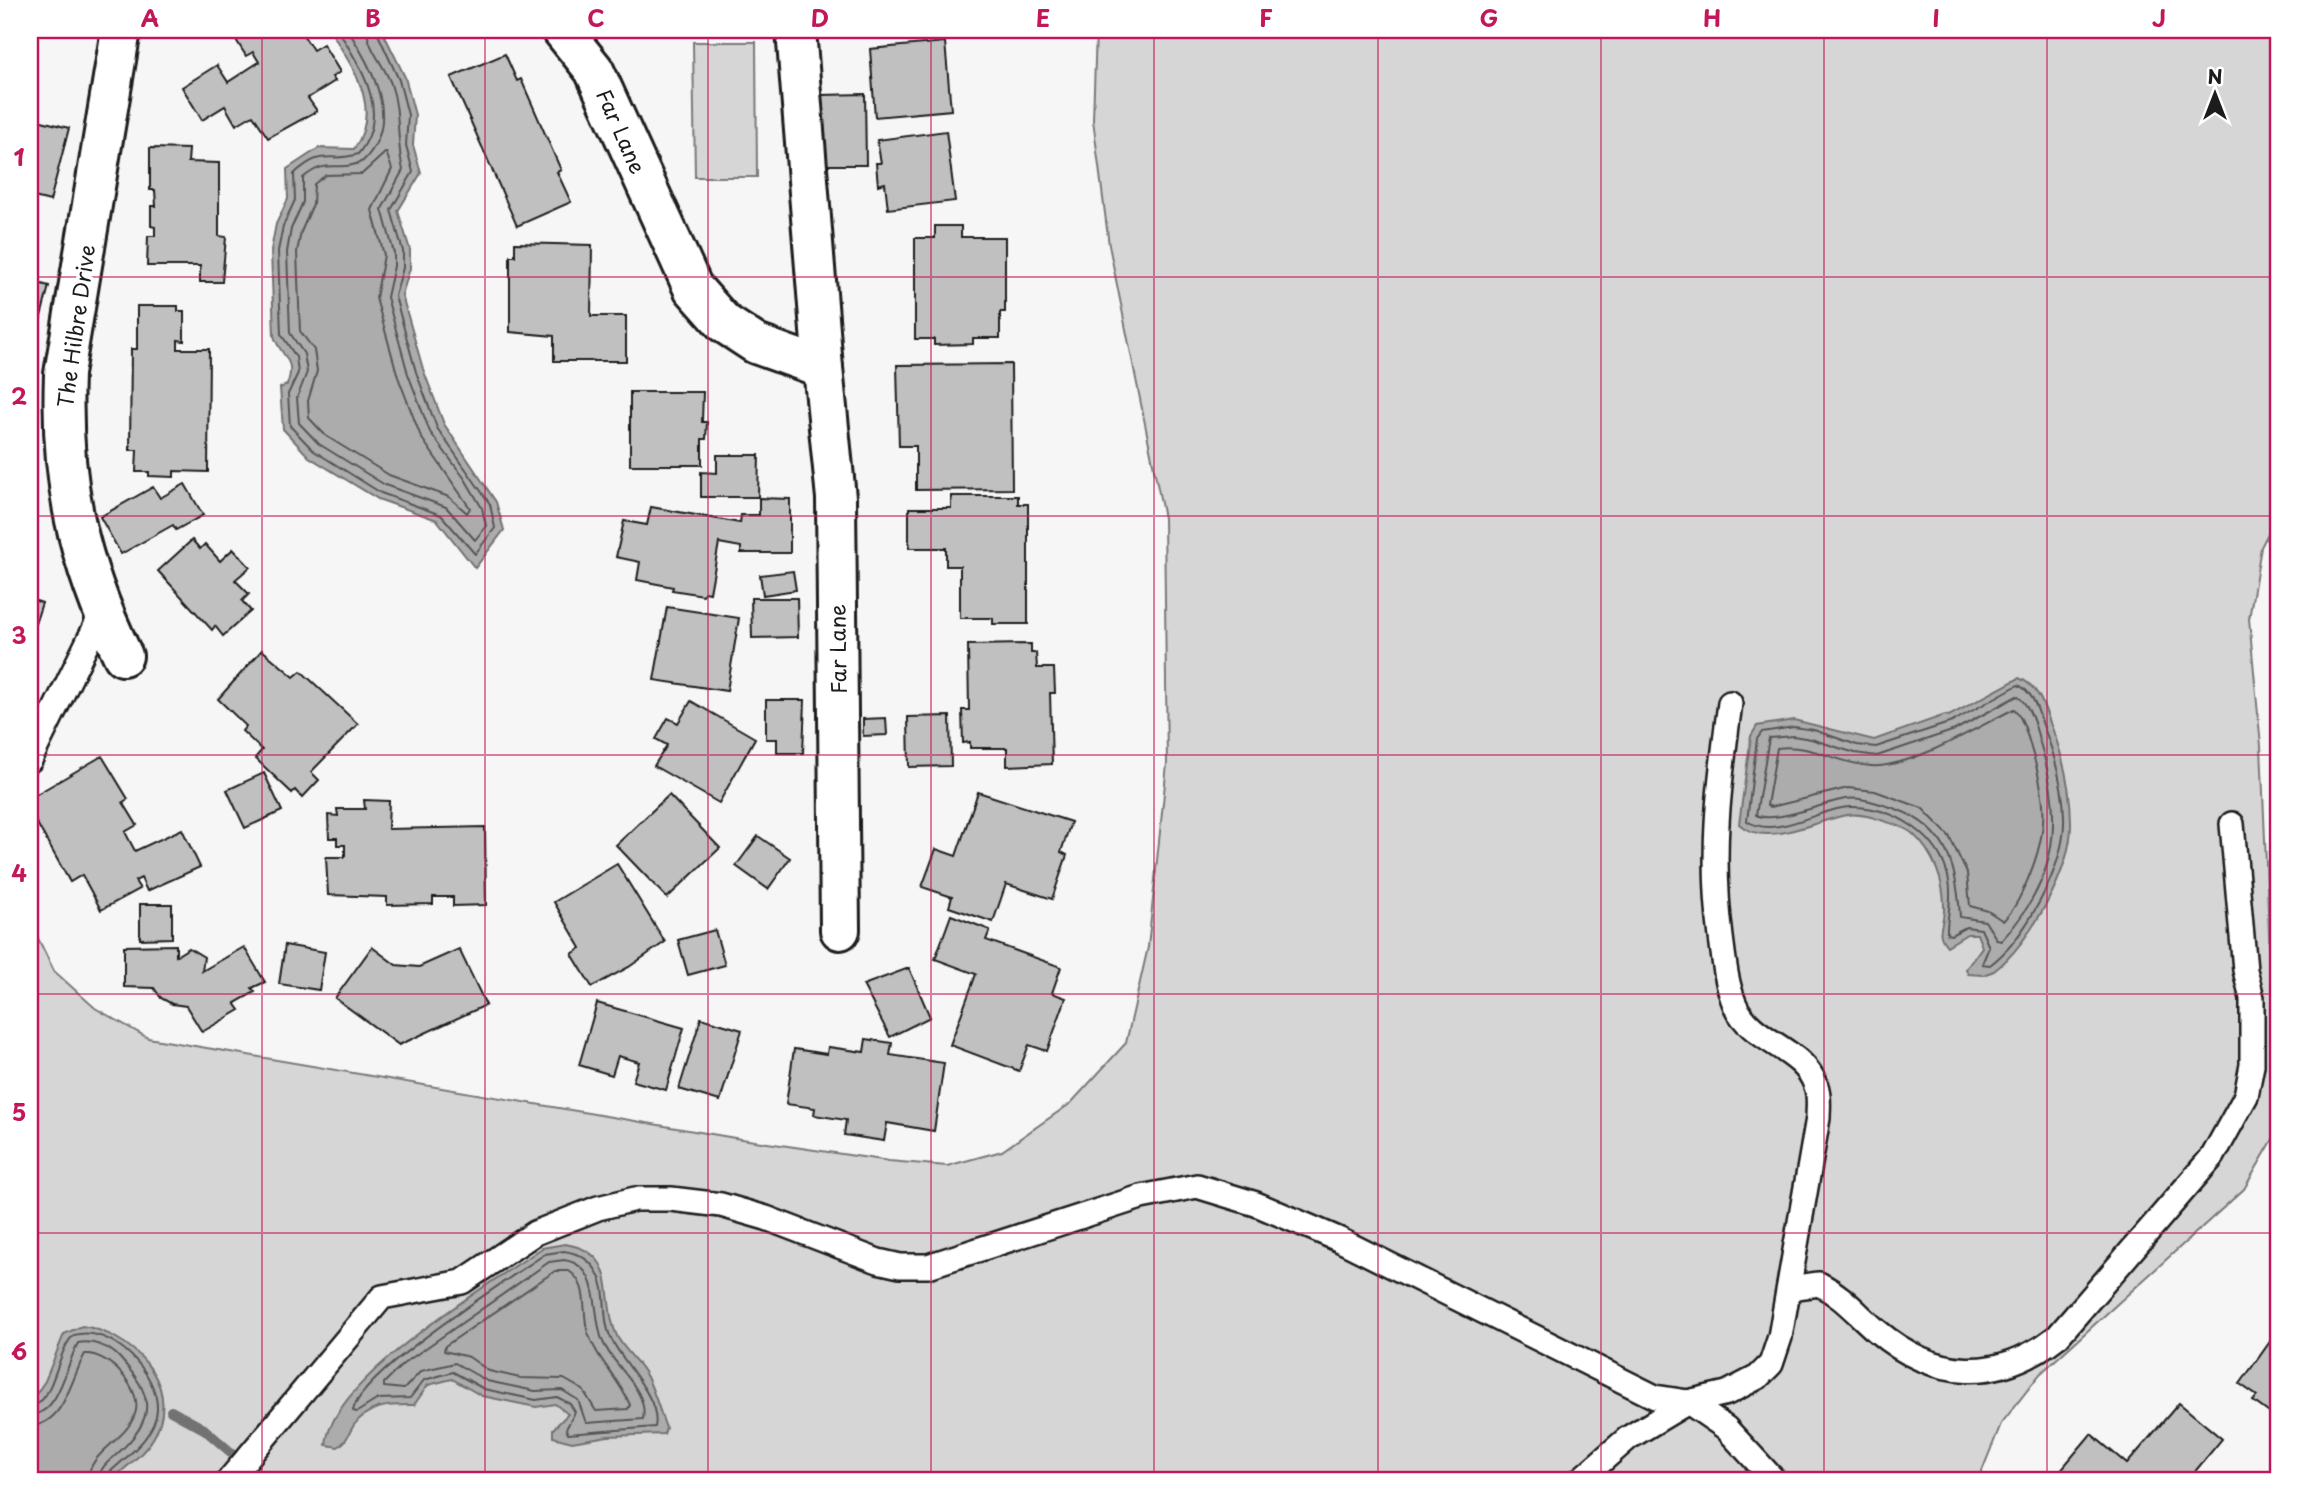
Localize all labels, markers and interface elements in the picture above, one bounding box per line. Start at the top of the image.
text: A [141,0,159,35]
text: B [365,0,381,35]
text: C [587,0,605,35]
text: D [811,0,829,35]
text: E [1036,0,1050,35]
text: F [1259,0,1273,35]
text: G [1480,0,1498,35]
text: H [1703,0,1721,35]
text: I [1932,0,1940,35]
text: J [2152,0,2166,35]
north arrow [2180,60,2250,130]
text: N [2207,62,2223,90]
street label: Far Lane [589,83,655,179]
text: 1 [14,139,25,174]
street label: The Hilbre Drive [48,243,102,409]
text: 2 [11,378,27,413]
street label: Far Lane [820,604,854,694]
text: 3 [11,617,27,652]
text: 4 [11,855,27,890]
text: 5 [12,1094,26,1129]
text: 6 [11,1333,27,1368]

